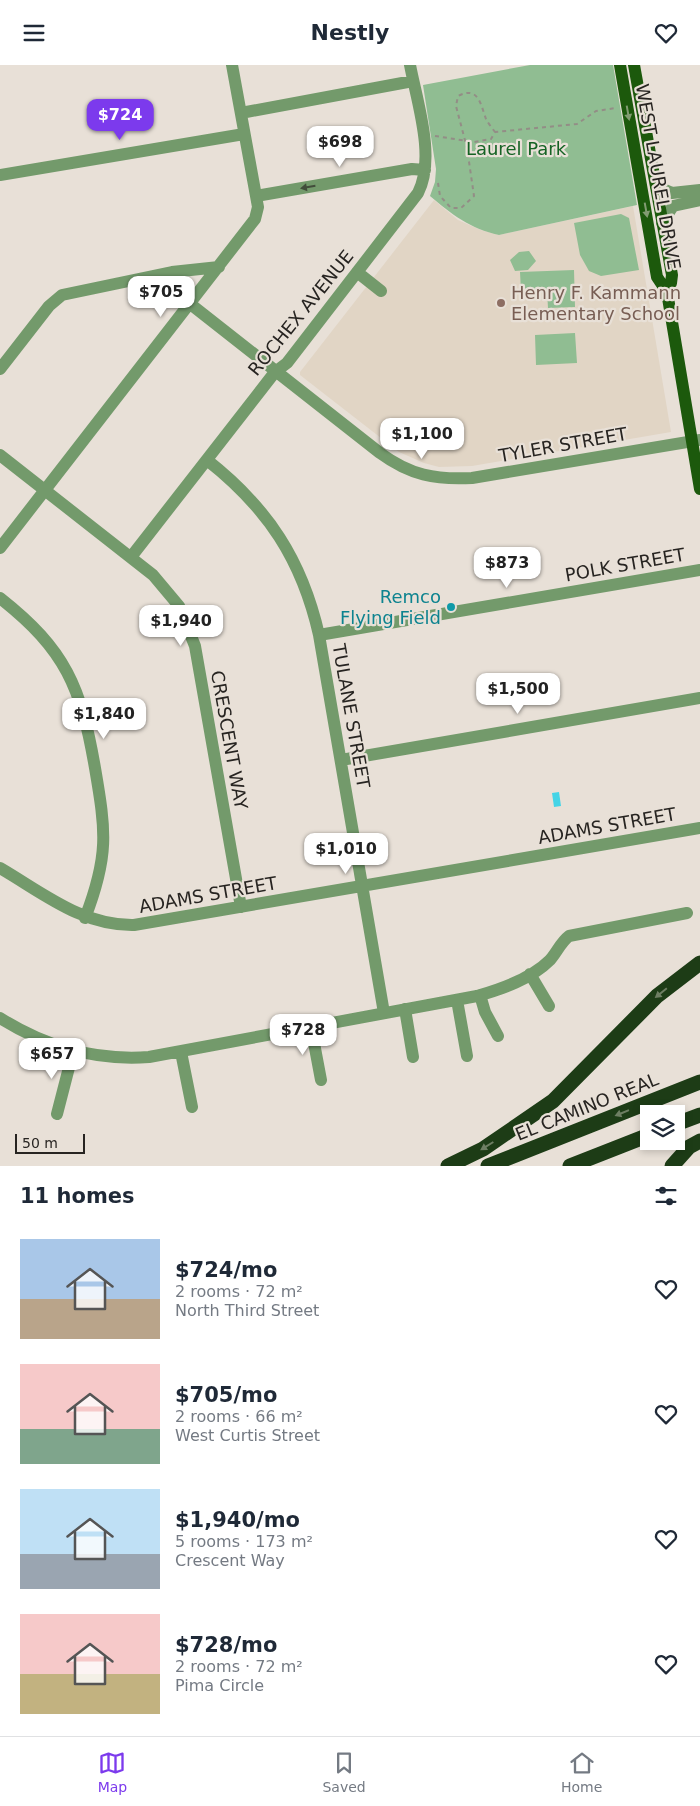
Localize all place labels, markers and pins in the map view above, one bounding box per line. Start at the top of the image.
pin: $724 [90,99,150,141]
pin: $698 [310,126,370,168]
pin: $705 [131,275,191,318]
place label: Henry F. Kammann Elementary School [511,282,681,324]
marker: Henry F. Kammann Elementary School [495,297,507,309]
pin: $1,100 [381,417,463,460]
pin: $873 [477,547,537,589]
place label: Remco Flying Field [340,586,441,628]
marker: Remco Flying Field [445,601,457,613]
pin: $1,940 [140,605,222,647]
pin: $1,500 [477,673,559,715]
pin: $1,840 [63,697,145,740]
pin: $1,010 [305,833,387,875]
pin: $728 [273,1013,333,1056]
pin: $657 [22,1037,82,1080]

